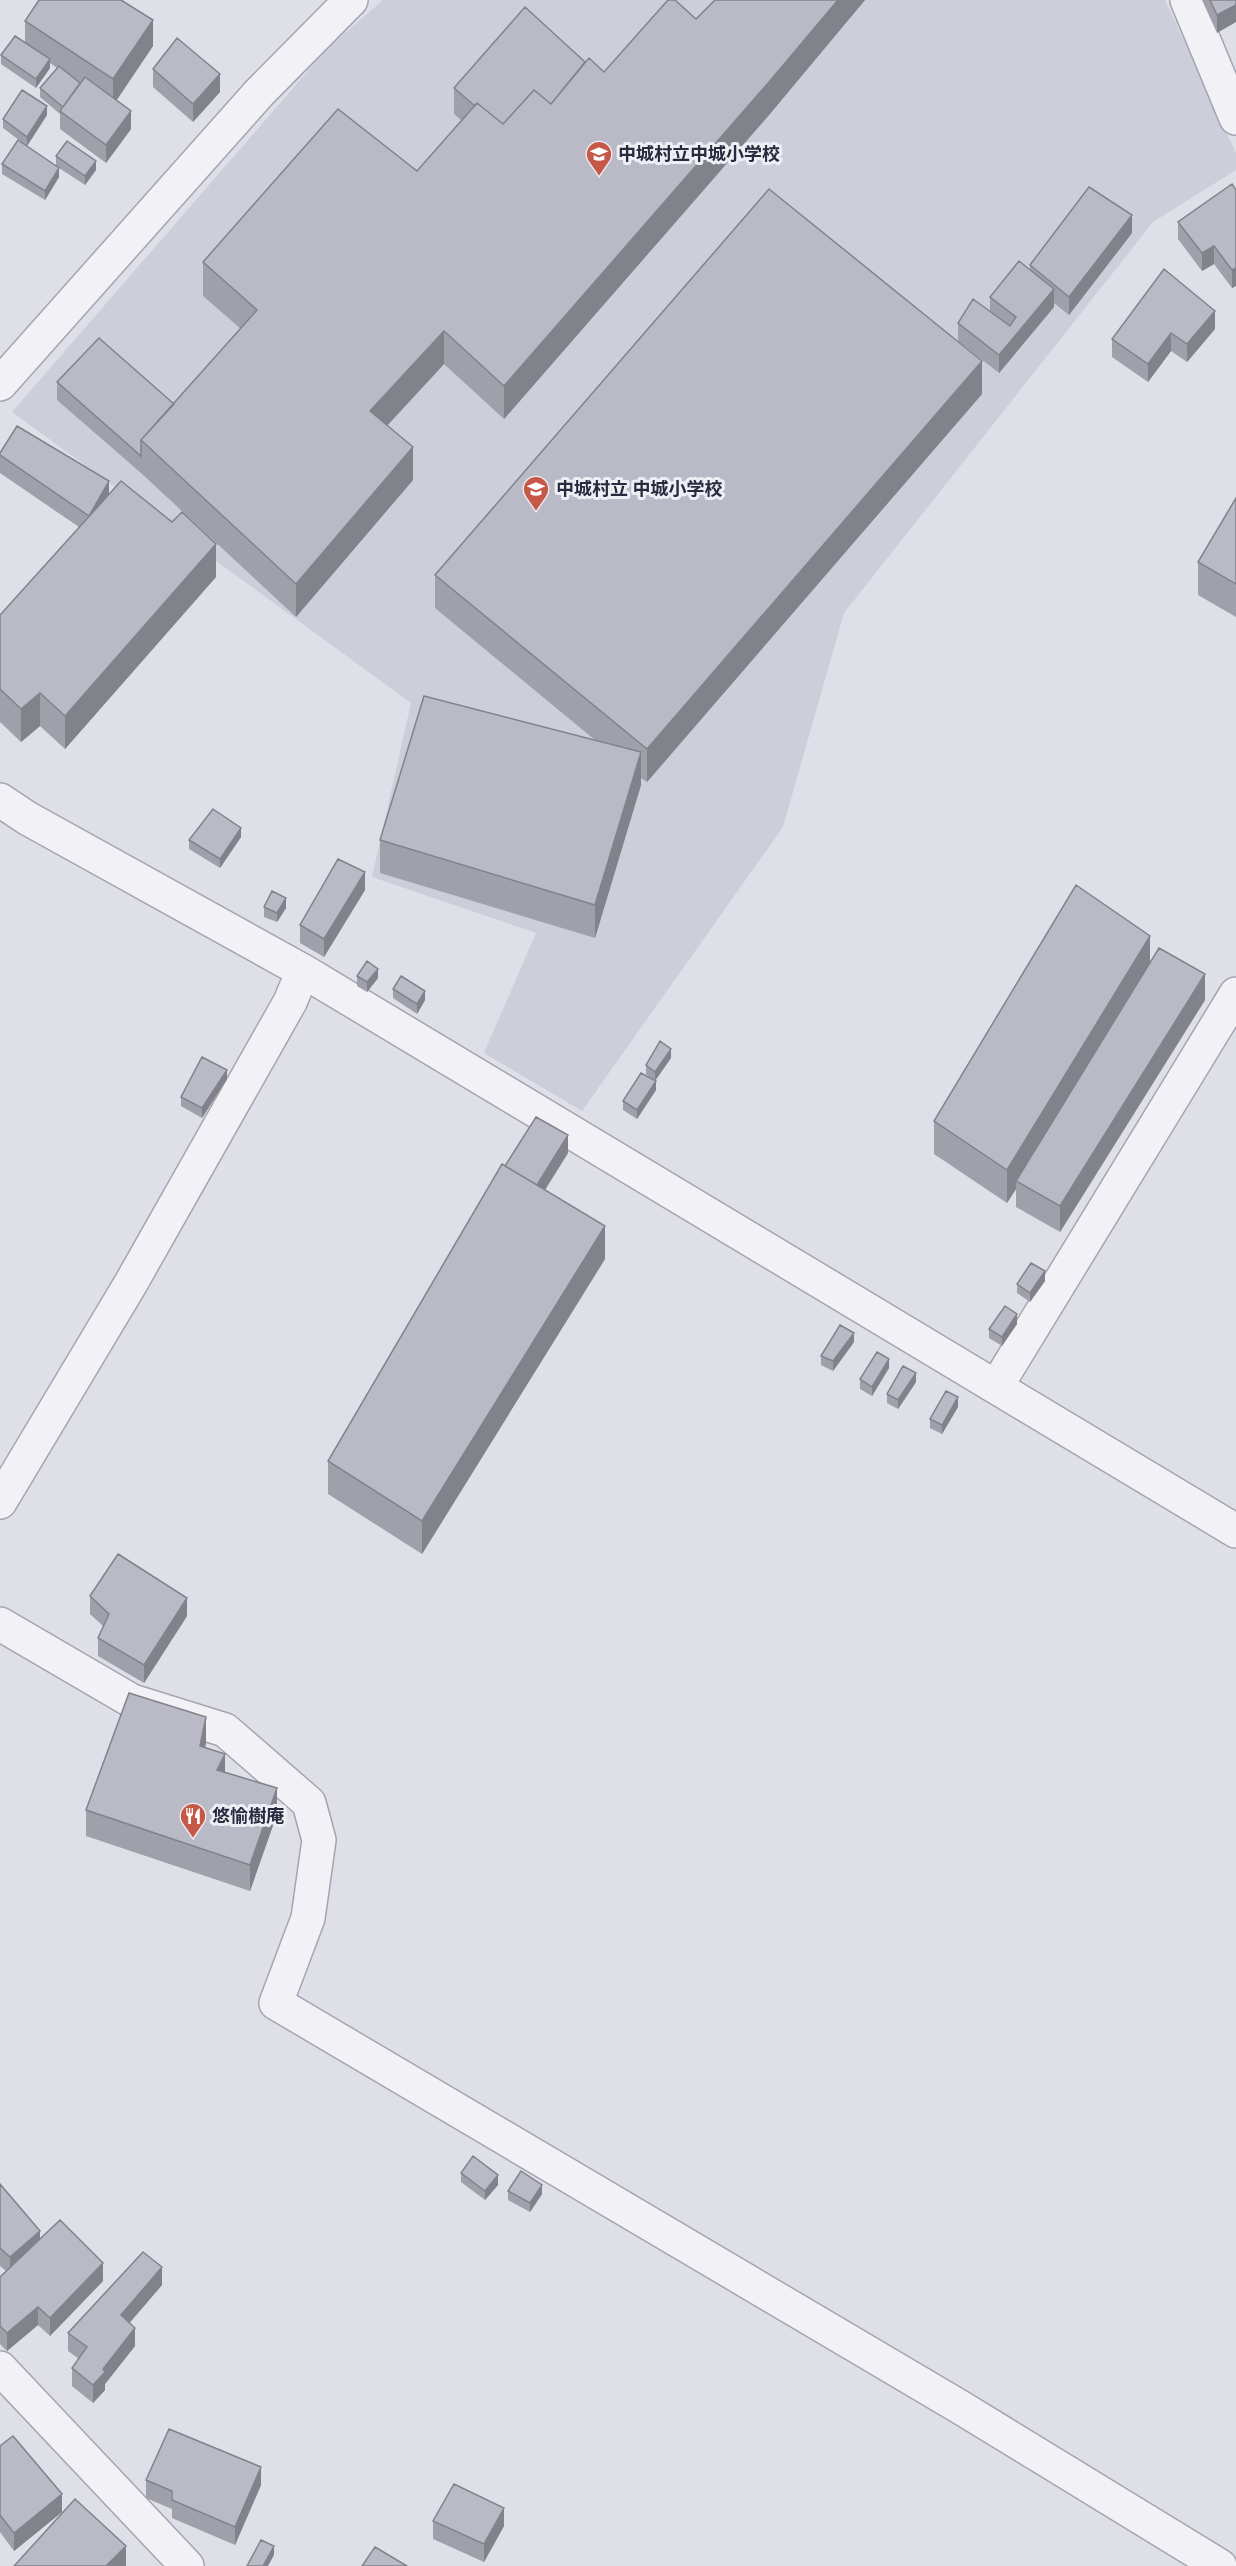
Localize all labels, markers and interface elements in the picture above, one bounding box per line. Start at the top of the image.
school or university icon: 中城村立中城小学校 [584,139,614,177]
place label: 中城村立中城小学校 [618,142,780,165]
school or university icon: 中城村立 中城小学校 [521,474,551,512]
place label: 中城村立 中城小学校 [556,477,723,500]
restaurant icon: 悠愉樹庵 [178,1801,208,1839]
place label: 悠愉樹庵 [212,1804,284,1827]

